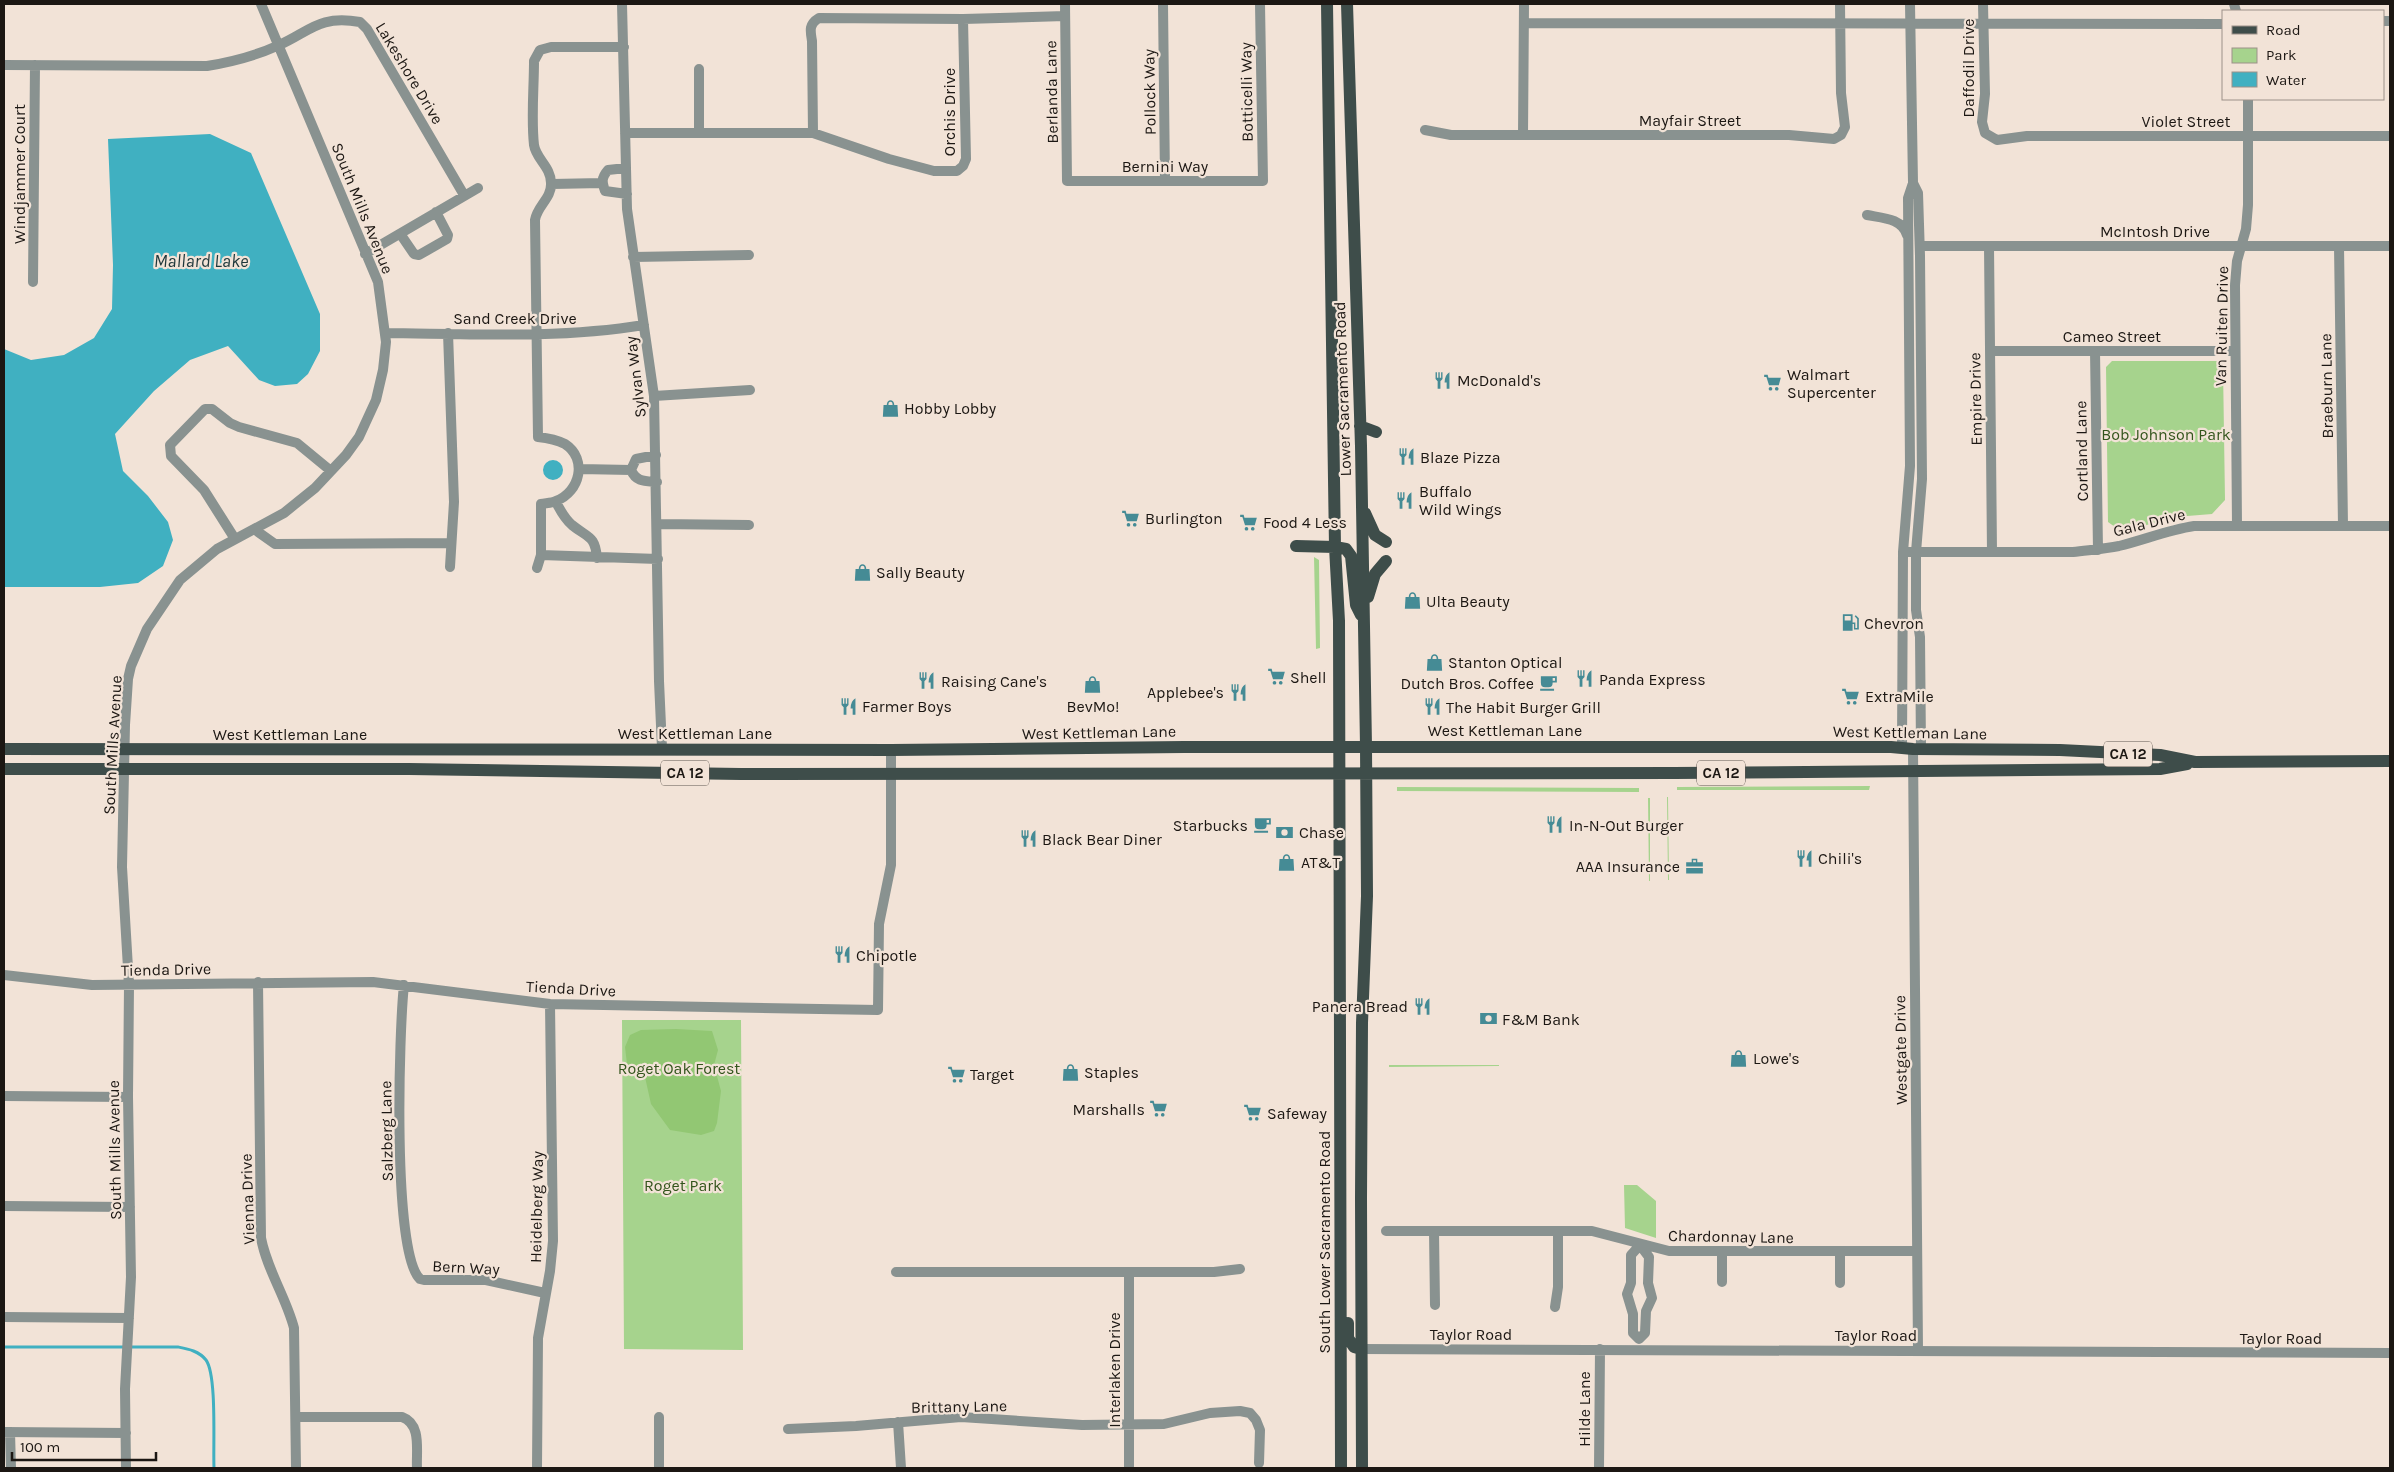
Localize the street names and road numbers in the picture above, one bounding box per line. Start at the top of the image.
street label: Lakeshore Drive [372,19,447,128]
street label: Daffodil Drive [1959,19,1978,117]
street label: Berlanda Lane [1041,40,1062,144]
street label: Botticelli Way [1236,42,1257,142]
street label: Pollock Way [1139,48,1160,135]
street label: Orchis Drive [940,68,959,156]
street label: Windjammer Court [10,104,29,244]
street label: Mayfair Street [1639,111,1741,130]
street label: Violet Street [2142,112,2230,131]
street label: South Mills Avenue [328,140,398,277]
street label: Bernini Way [1122,157,1209,176]
street label: McIntosh Drive [2100,222,2210,241]
street label: Van Ruiten Drive [2211,266,2232,386]
street label: Lower Sacramento Road [1330,301,1355,477]
street label: Sand Creek Drive [453,309,577,328]
street label: Cameo Street [2063,327,2161,346]
street label: Braeburn Lane [2316,333,2337,439]
street label: Sylvan Way [621,335,650,419]
street label: Empire Drive [1965,352,1986,446]
street label: Cortland Lane [2071,400,2092,502]
street label: Gala Drive [2111,504,2187,541]
street label: South Mills Avenue [99,675,126,815]
street label: West Kettleman Lane [1428,721,1582,740]
street label: West Kettleman Lane [1022,722,1176,743]
street label: West Kettleman Lane [1833,722,1987,743]
street label: West Kettleman Lane [618,724,772,743]
street label: West Kettleman Lane [213,725,367,744]
road number: CA 12 [2104,742,2152,766]
road number: CA 12 [661,760,709,786]
road number: CA 12 [1697,760,1745,786]
street label: Tienda Drive [121,959,211,980]
street label: Tienda Drive [525,977,616,1000]
street label: Westgate Drive [1890,995,1911,1105]
street label: South Mills Avenue [104,1080,125,1220]
street label: Salzberg Lane [376,1080,397,1182]
street label: South Lower Sacramento Road [1315,1131,1334,1353]
street label: Heidelberg Way [526,1150,547,1263]
street label: Vienna Drive [236,1153,259,1245]
street label: Chardonnay Lane [1668,1226,1794,1247]
street label: Bern Way [432,1256,501,1279]
street label: Interlaken Drive [1105,1312,1124,1428]
street label: Taylor Road [1430,1325,1512,1344]
street label: Taylor Road [1835,1326,1917,1345]
street label: Taylor Road [2240,1329,2322,1348]
street label: Hilde Lane [1575,1371,1594,1447]
street label: Brittany Lane [911,1396,1007,1417]

